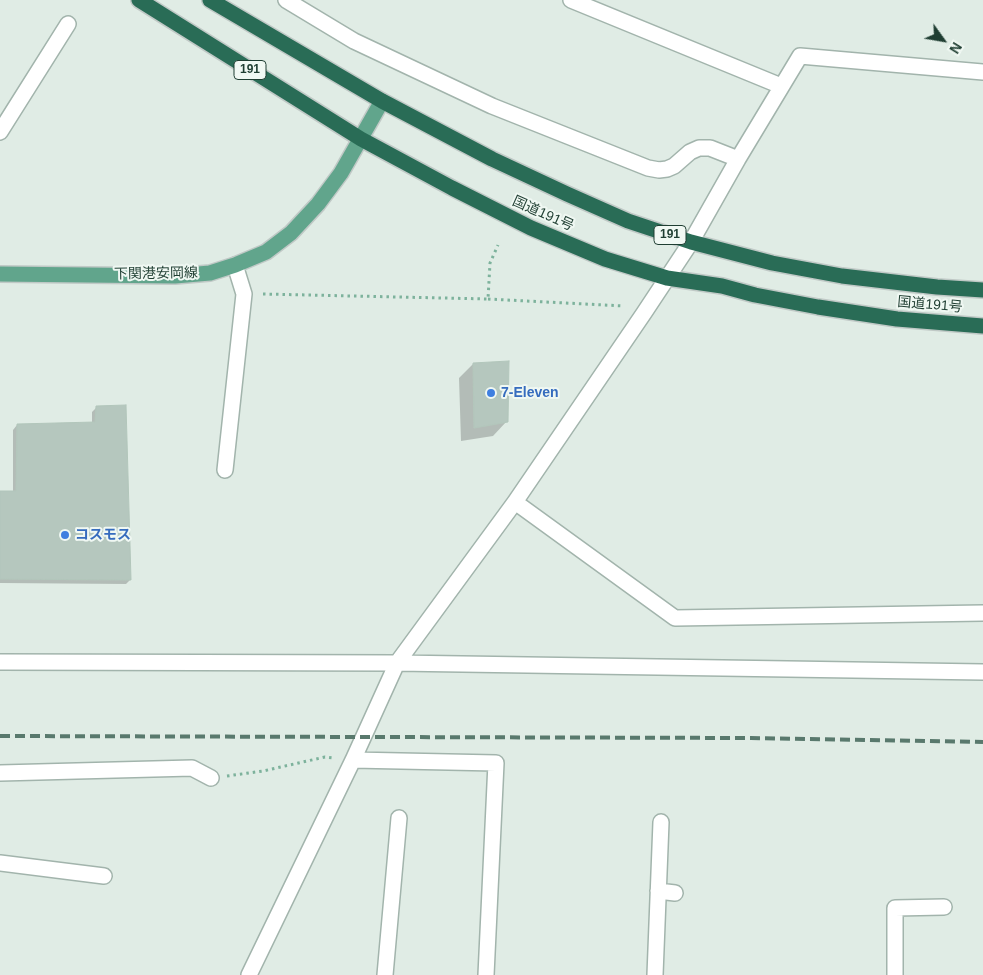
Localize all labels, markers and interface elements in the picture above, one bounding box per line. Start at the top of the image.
north arrow [918,15,968,65]
text: N [946,39,965,56]
road number: 191 [234,60,266,80]
street label: 国道191号 [510,193,576,235]
road number: 191 [654,226,686,244]
street label: 下関港安岡線 [114,265,198,283]
street label: 国道191号 [897,294,963,316]
place label: 7-Eleven [501,385,559,401]
marker: 7-Eleven [485,387,497,399]
place label: コスモス [75,527,131,543]
marker: コスモス [59,529,71,541]

